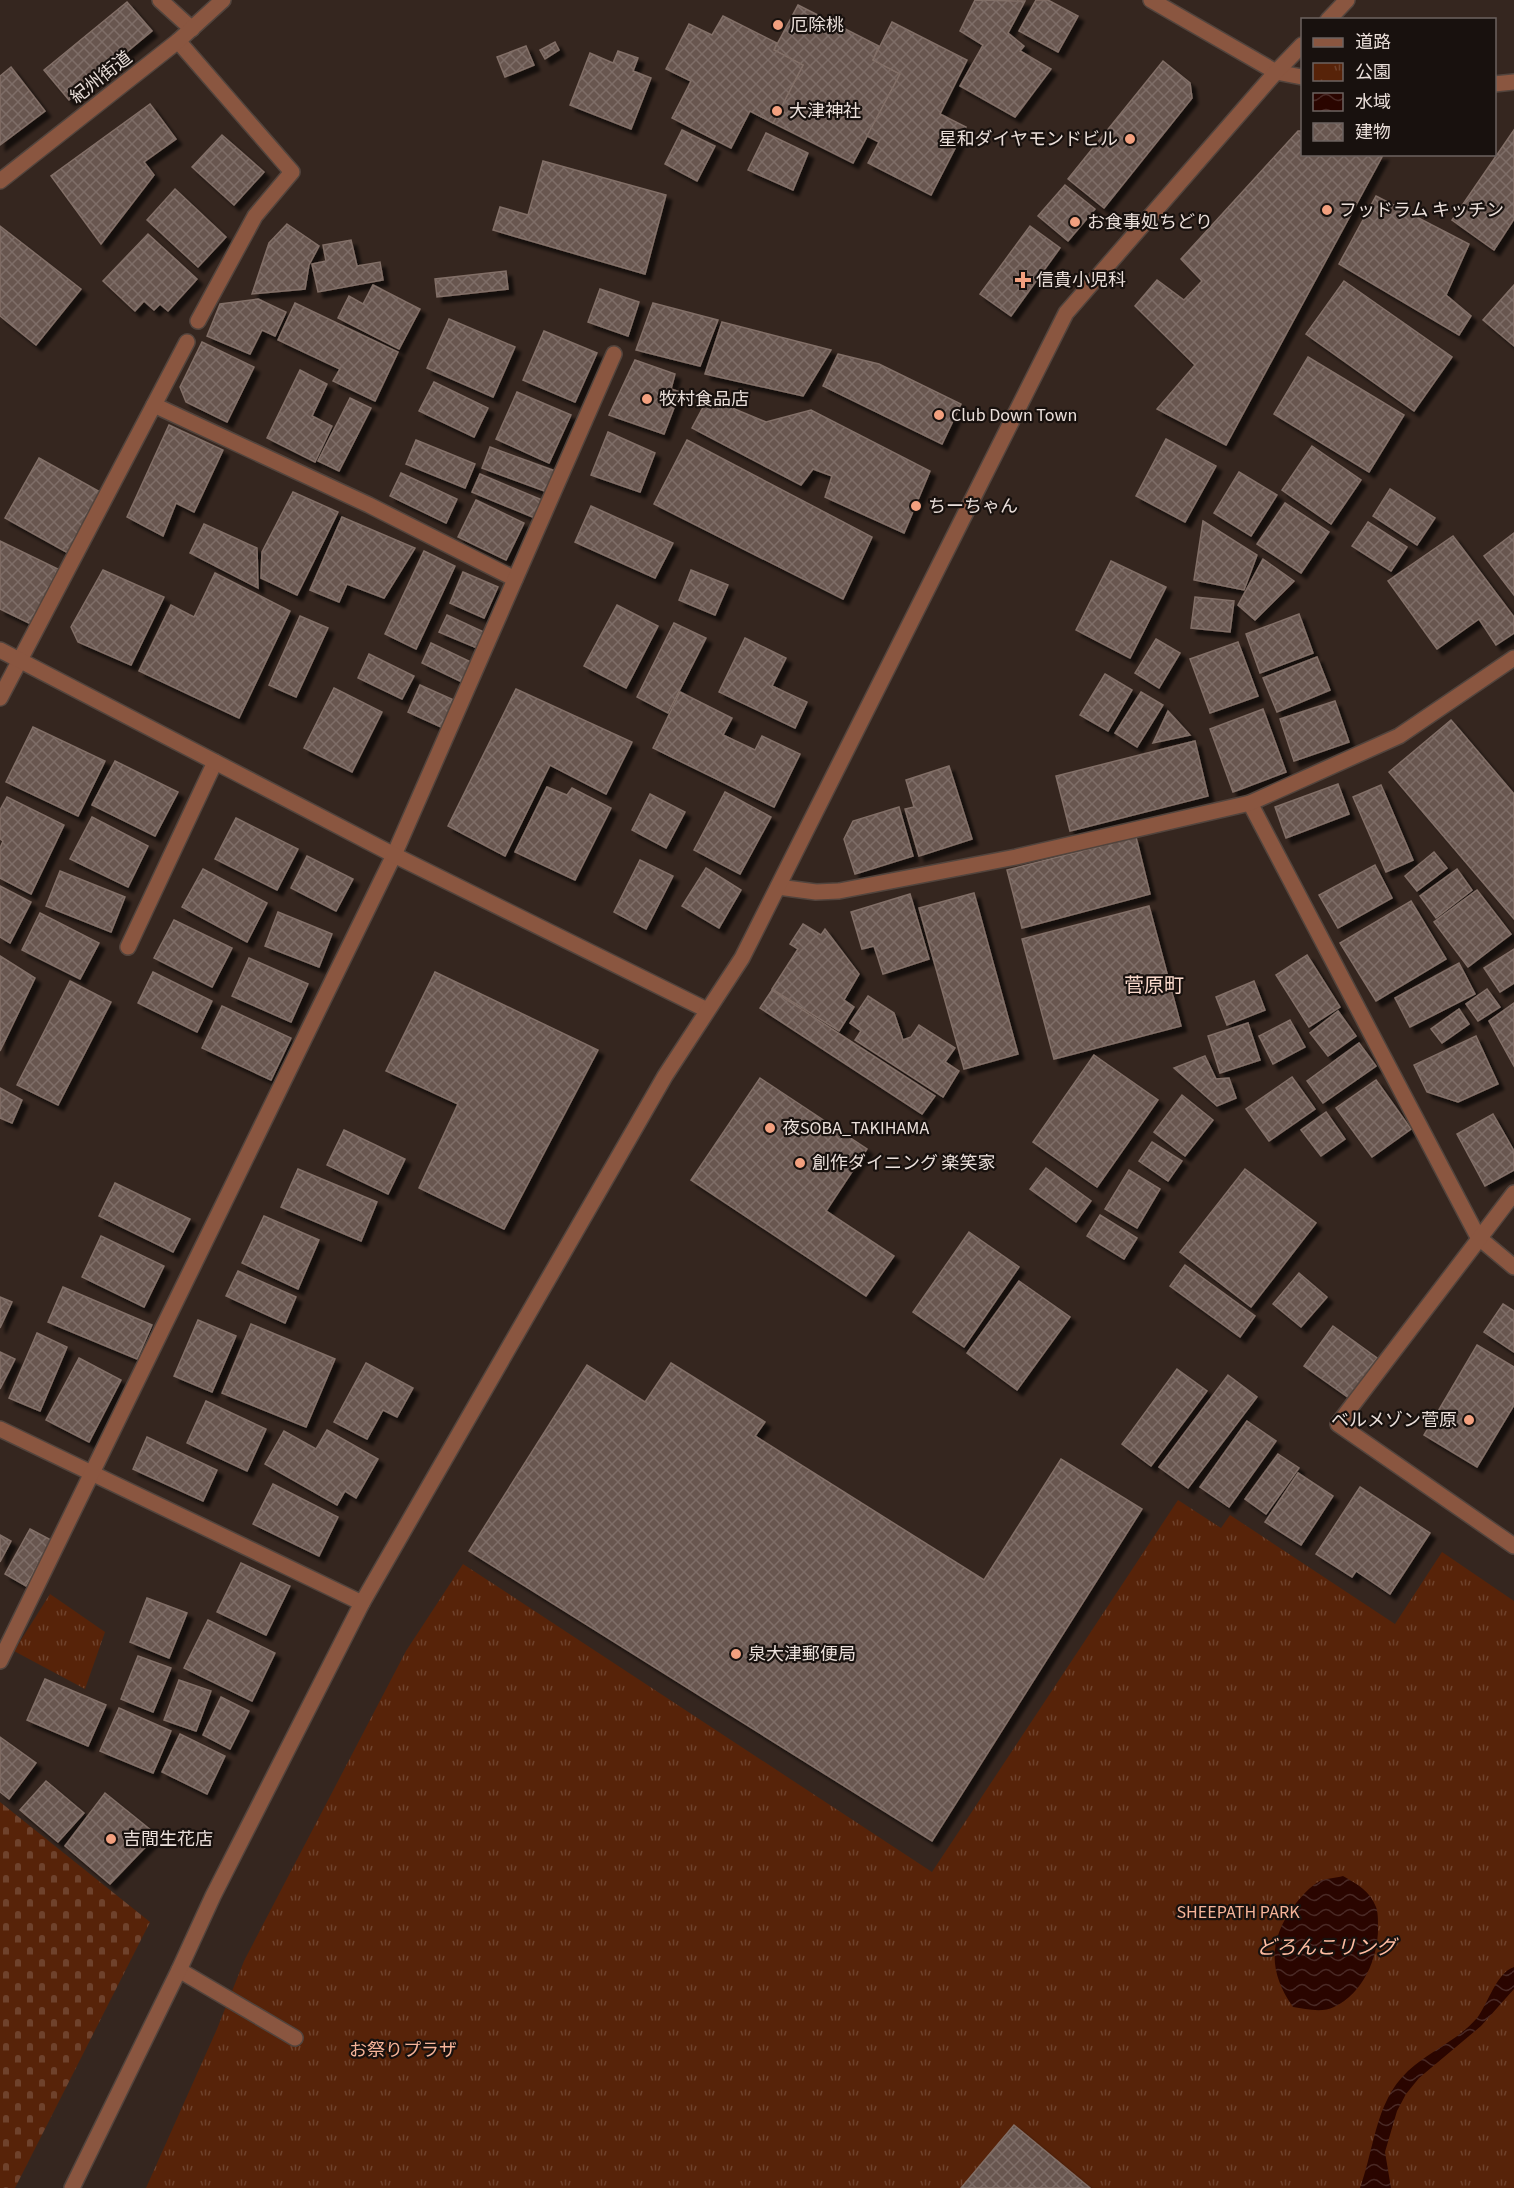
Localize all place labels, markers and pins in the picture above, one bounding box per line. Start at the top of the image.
place label: 厄除桃 [790,13,844,38]
marker: 厄除桃 [771,18,785,32]
place label: 大津神社 [789,99,861,124]
marker: 大津神社 [770,104,784,118]
place label: 星和ダイヤモンドビル [939,127,1118,152]
marker: 星和ダイヤモンドビル [1123,132,1137,146]
place label: フッドラム キッチン [1339,198,1504,223]
marker: フッドラム キッチン [1320,203,1334,217]
place label: お食事処ちどり [1087,210,1213,235]
marker: お食事処ちどり [1068,215,1082,229]
place label: 信貴小児科 [1036,268,1126,293]
marker: 信貴小児科 [1014,271,1032,289]
place label: 牧村食品店 [659,387,749,412]
marker: 牧村食品店 [640,392,654,406]
place label: Club Down Town [951,403,1077,428]
marker: Club Down Town [932,408,946,422]
place label: ちーちゃん [928,494,1018,519]
marker: ちーちゃん [909,499,923,513]
place label: 夜SOBA_TAKIHAMA [782,1116,929,1141]
marker: 夜SOBA_TAKIHAMA [763,1121,777,1135]
place label: 創作ダイニング 楽笑家 [812,1151,996,1176]
marker: 創作ダイニング 楽笑家 [793,1156,807,1170]
place label: ベルメゾン菅原 [1331,1408,1457,1433]
marker: ベルメゾン菅原 [1462,1413,1476,1427]
place label: 泉大津郵便局 [748,1642,856,1667]
marker: 泉大津郵便局 [729,1647,743,1661]
place label: 吉間生花店 [123,1827,213,1852]
marker: 吉間生花店 [104,1832,118,1846]

